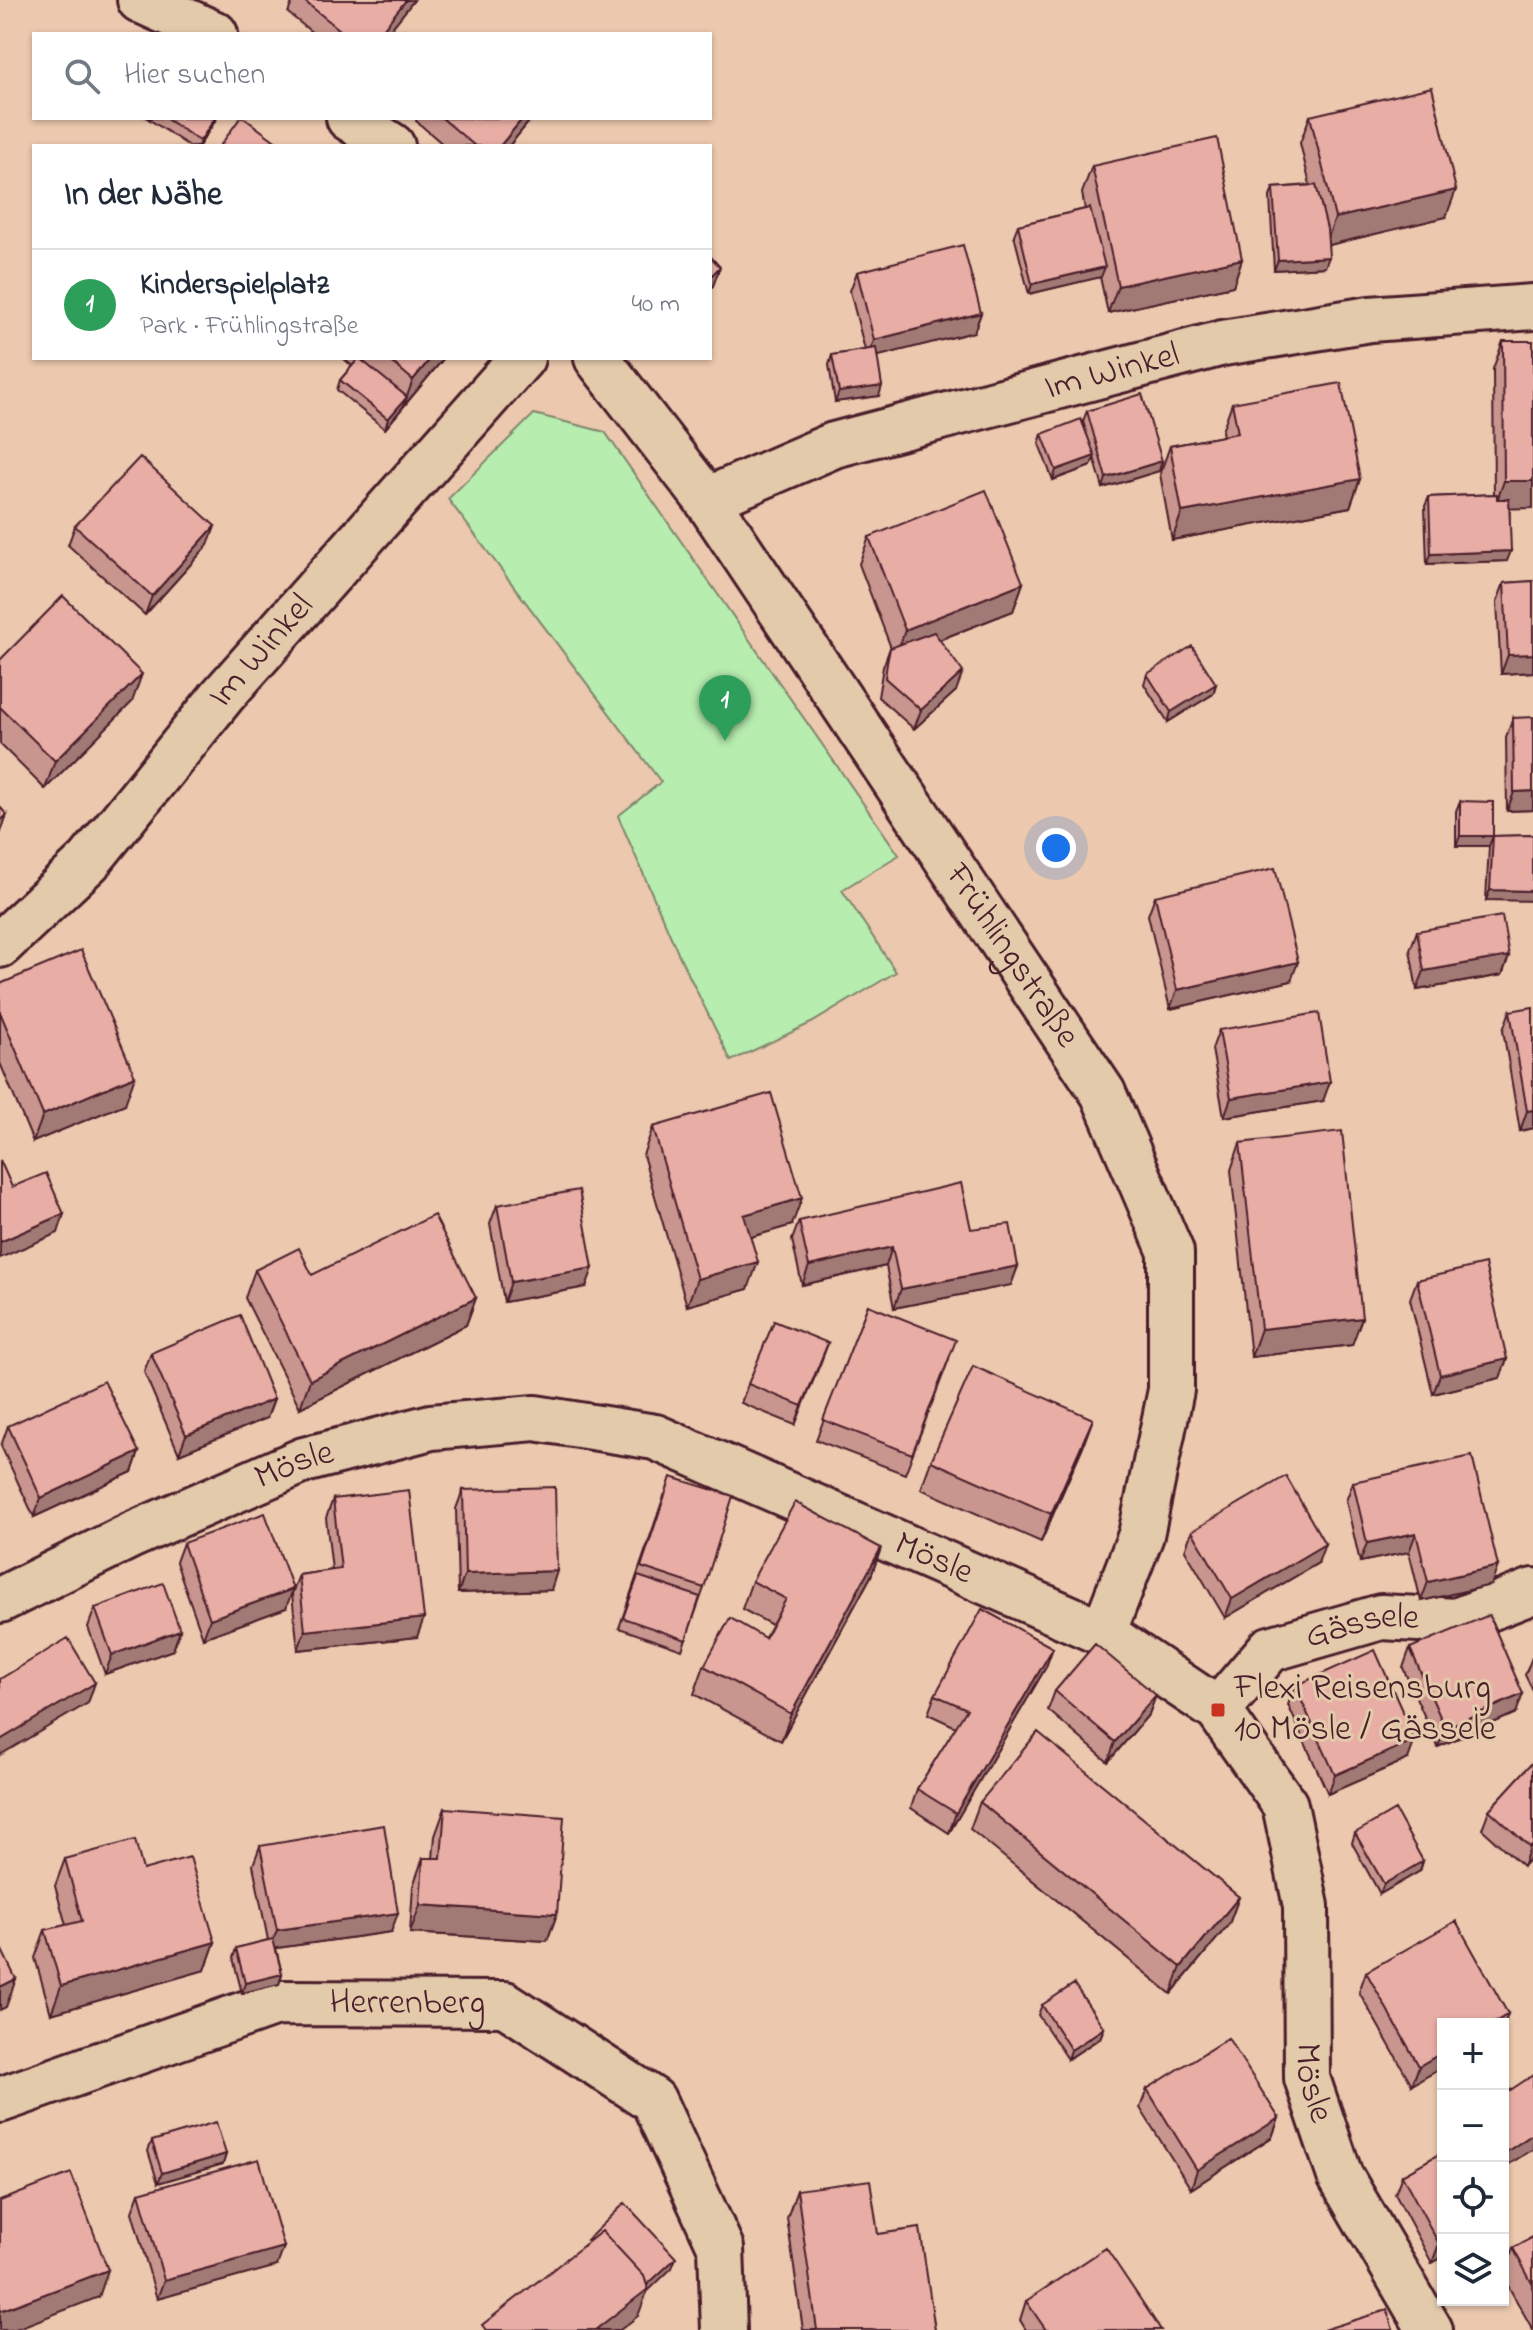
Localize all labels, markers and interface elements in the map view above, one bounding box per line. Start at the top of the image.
search box [32,32,712,120]
icon: search [60,54,104,98]
text: Hier suchen [124,54,265,98]
text: In der Nähe [64,171,222,221]
text: Kinderspielplatz [140,264,329,308]
text: 1 [86,286,94,324]
text: 40 m [631,286,680,324]
text: Park · Frühlingstraße [140,308,358,346]
street label: Im Winkel [1039,329,1185,415]
street label: Im Winkel [196,582,327,720]
pin: 1 [699,675,751,741]
your location [1036,828,1076,868]
street label: Frühlingstraße [930,852,1093,1060]
street label: Mösle [246,1427,340,1505]
street label: Mösle [886,1518,982,1600]
street label: Gässele [1299,1591,1421,1664]
place label: Flexi Reisensburg 10 Mösle / Gässele [1233,1663,1497,1757]
marker: Flexi Reisensburg 10 Mösle / Gässele [1209,1701,1227,1719]
street label: Herrenberg [329,1977,485,2030]
map controls [1437,2018,1509,2306]
button: + [1437,2018,1509,2090]
street label: Mösle [1280,2043,1347,2131]
button: − [1437,2090,1509,2162]
button: locate [1437,2162,1509,2234]
button: layers [1437,2234,1509,2306]

